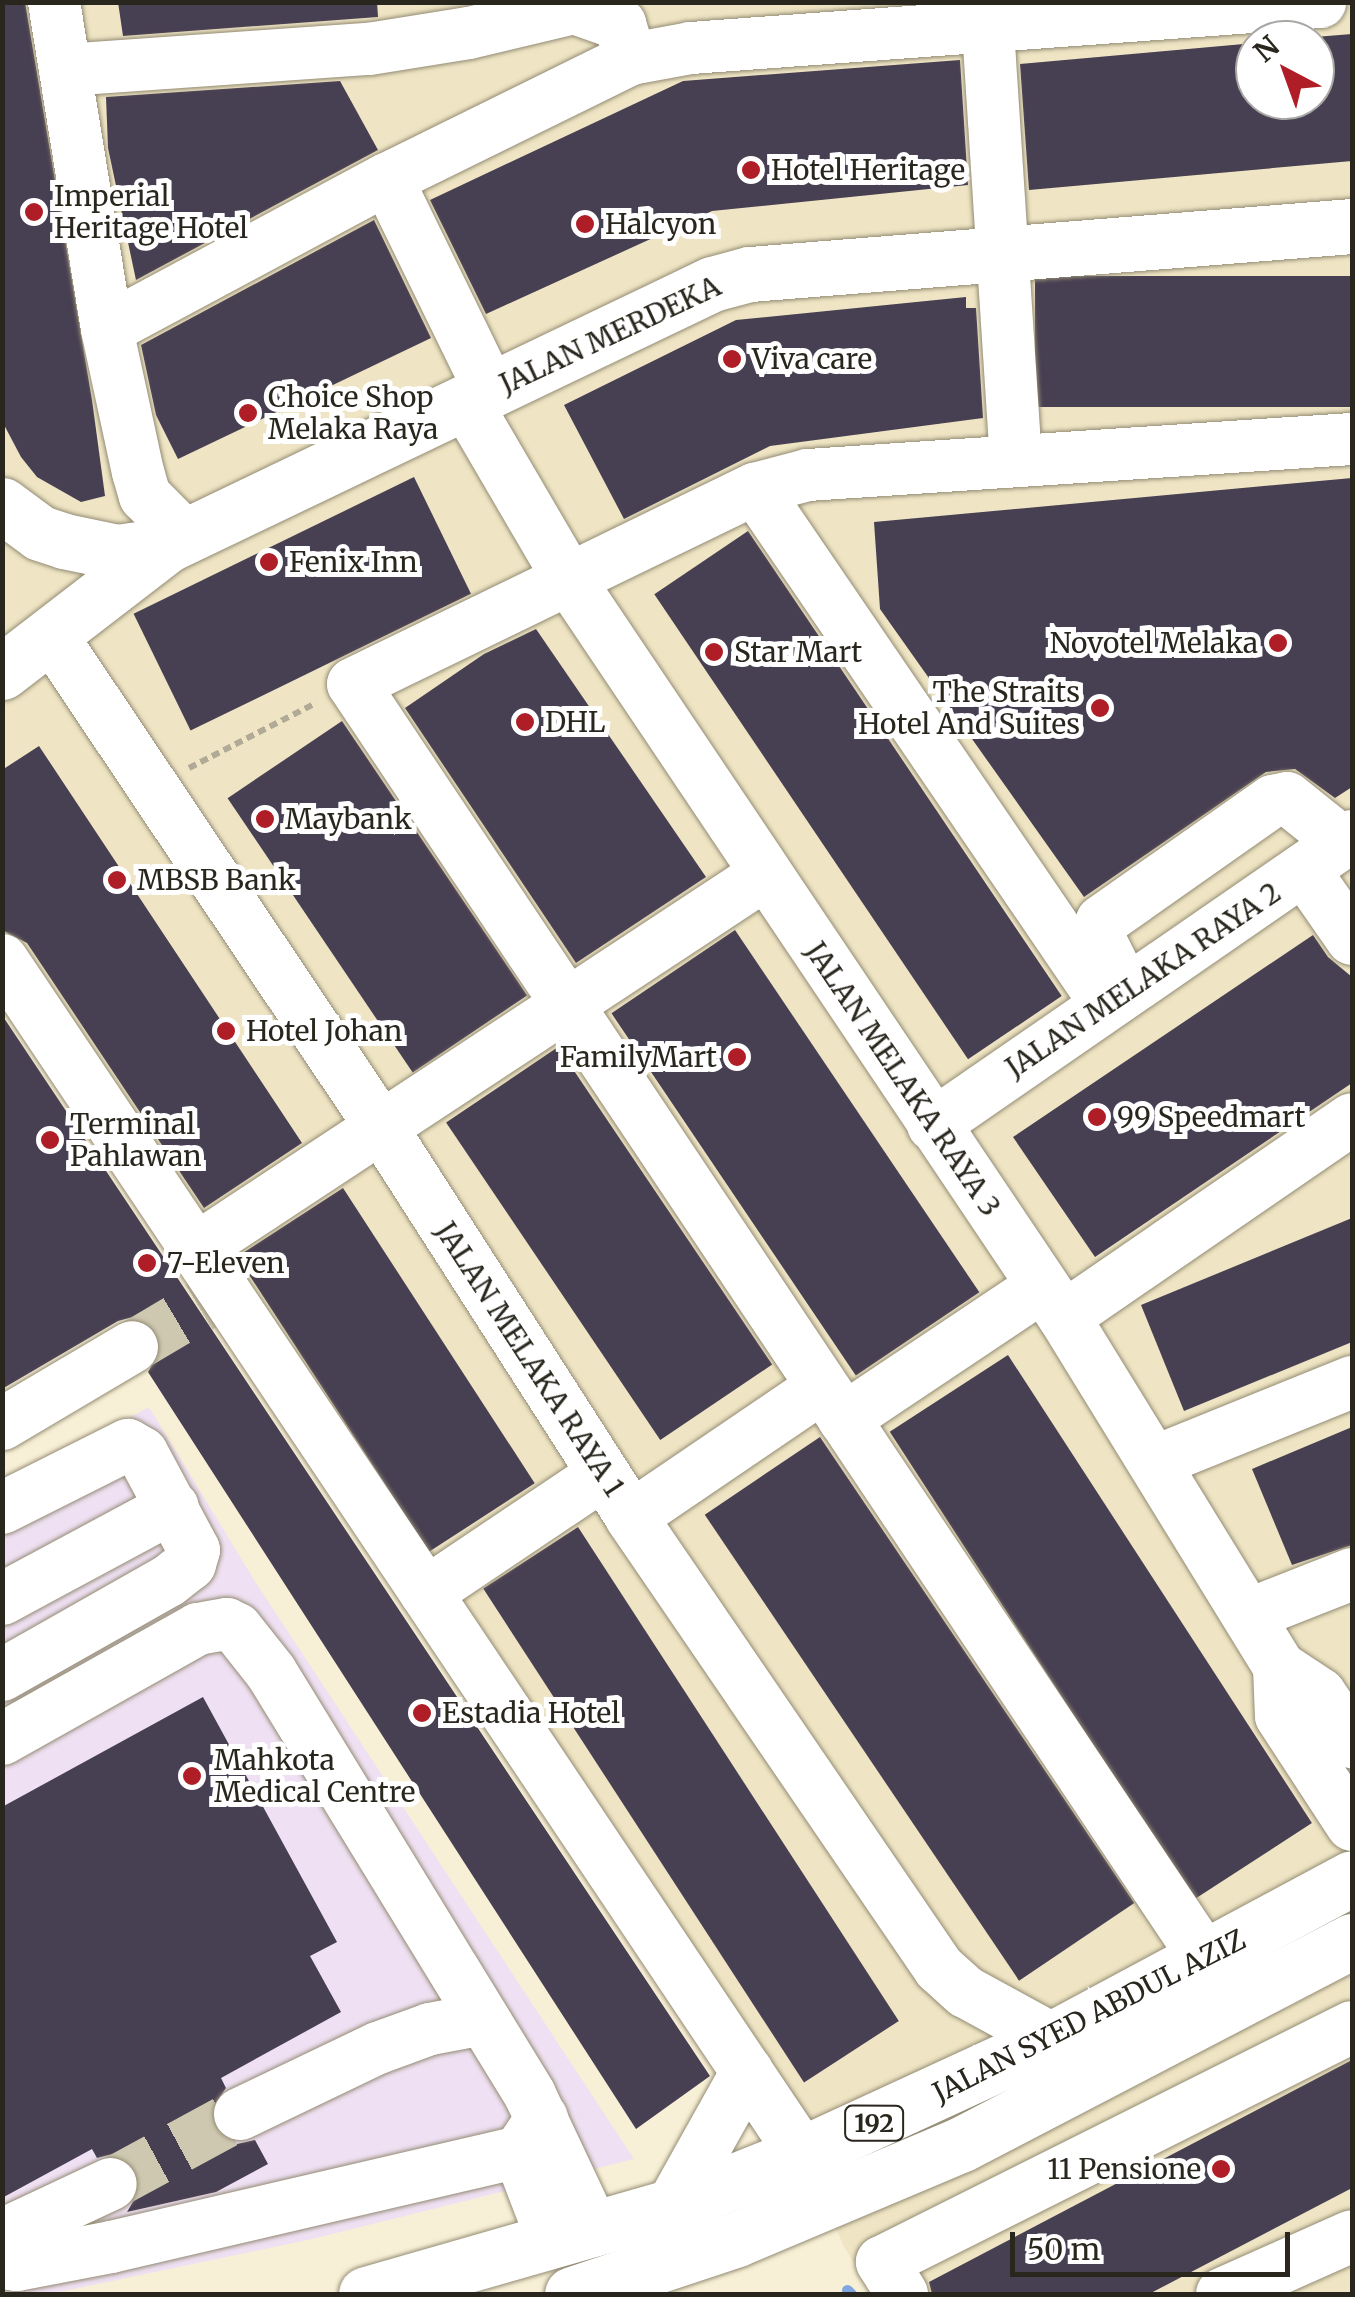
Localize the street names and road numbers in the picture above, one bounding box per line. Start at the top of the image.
street label: JALAN MERDEKA [494,269,726,401]
street label: JALAN MELAKA RAYA 2 [999,875,1287,1085]
street label: JALAN MELAKA RAYA 3 [799,936,1007,1222]
street label: JALAN MELAKA RAYA 1 [429,1216,631,1502]
street label: JALAN SYED ABDUL AZIZ [927,1922,1251,2110]
road number: 192 [844,2103,904,2143]

